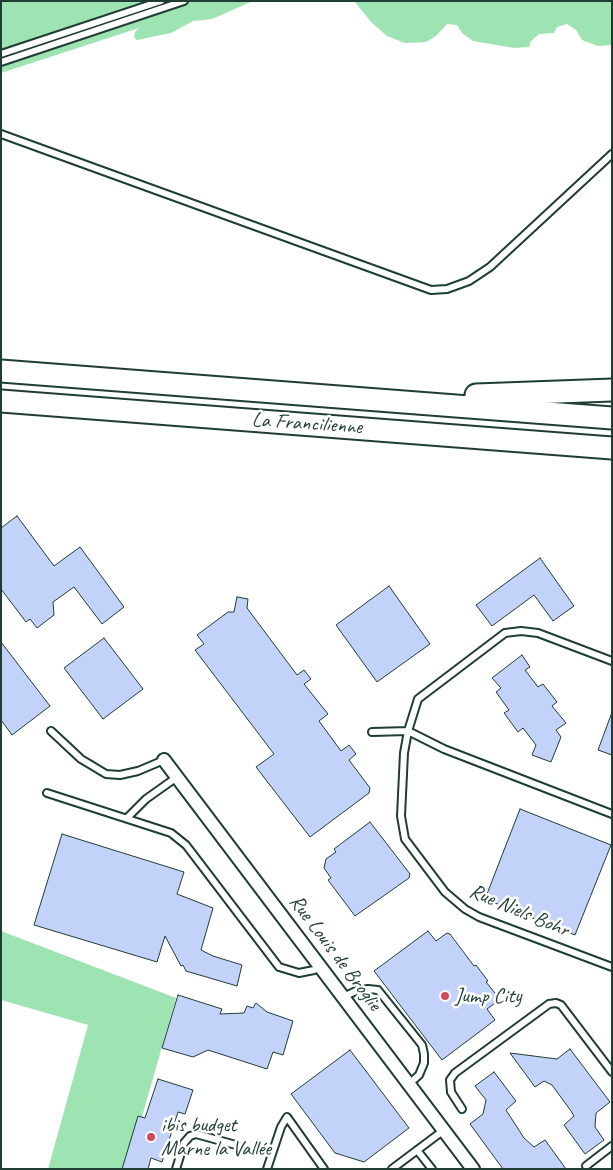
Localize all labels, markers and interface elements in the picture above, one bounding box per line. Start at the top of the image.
street label: La Francilienne [251,408,363,440]
street label: Rue Niels Bohr [466,879,572,943]
street label: Rue Louis de Broglie [283,890,387,1016]
place label: Jump City [455,983,522,1009]
marker: Jump City [439,990,451,1002]
place label: ibis budget Marne la Vallée [161,1112,271,1162]
marker: ibis budget Marne la Vallée [145,1131,157,1143]

